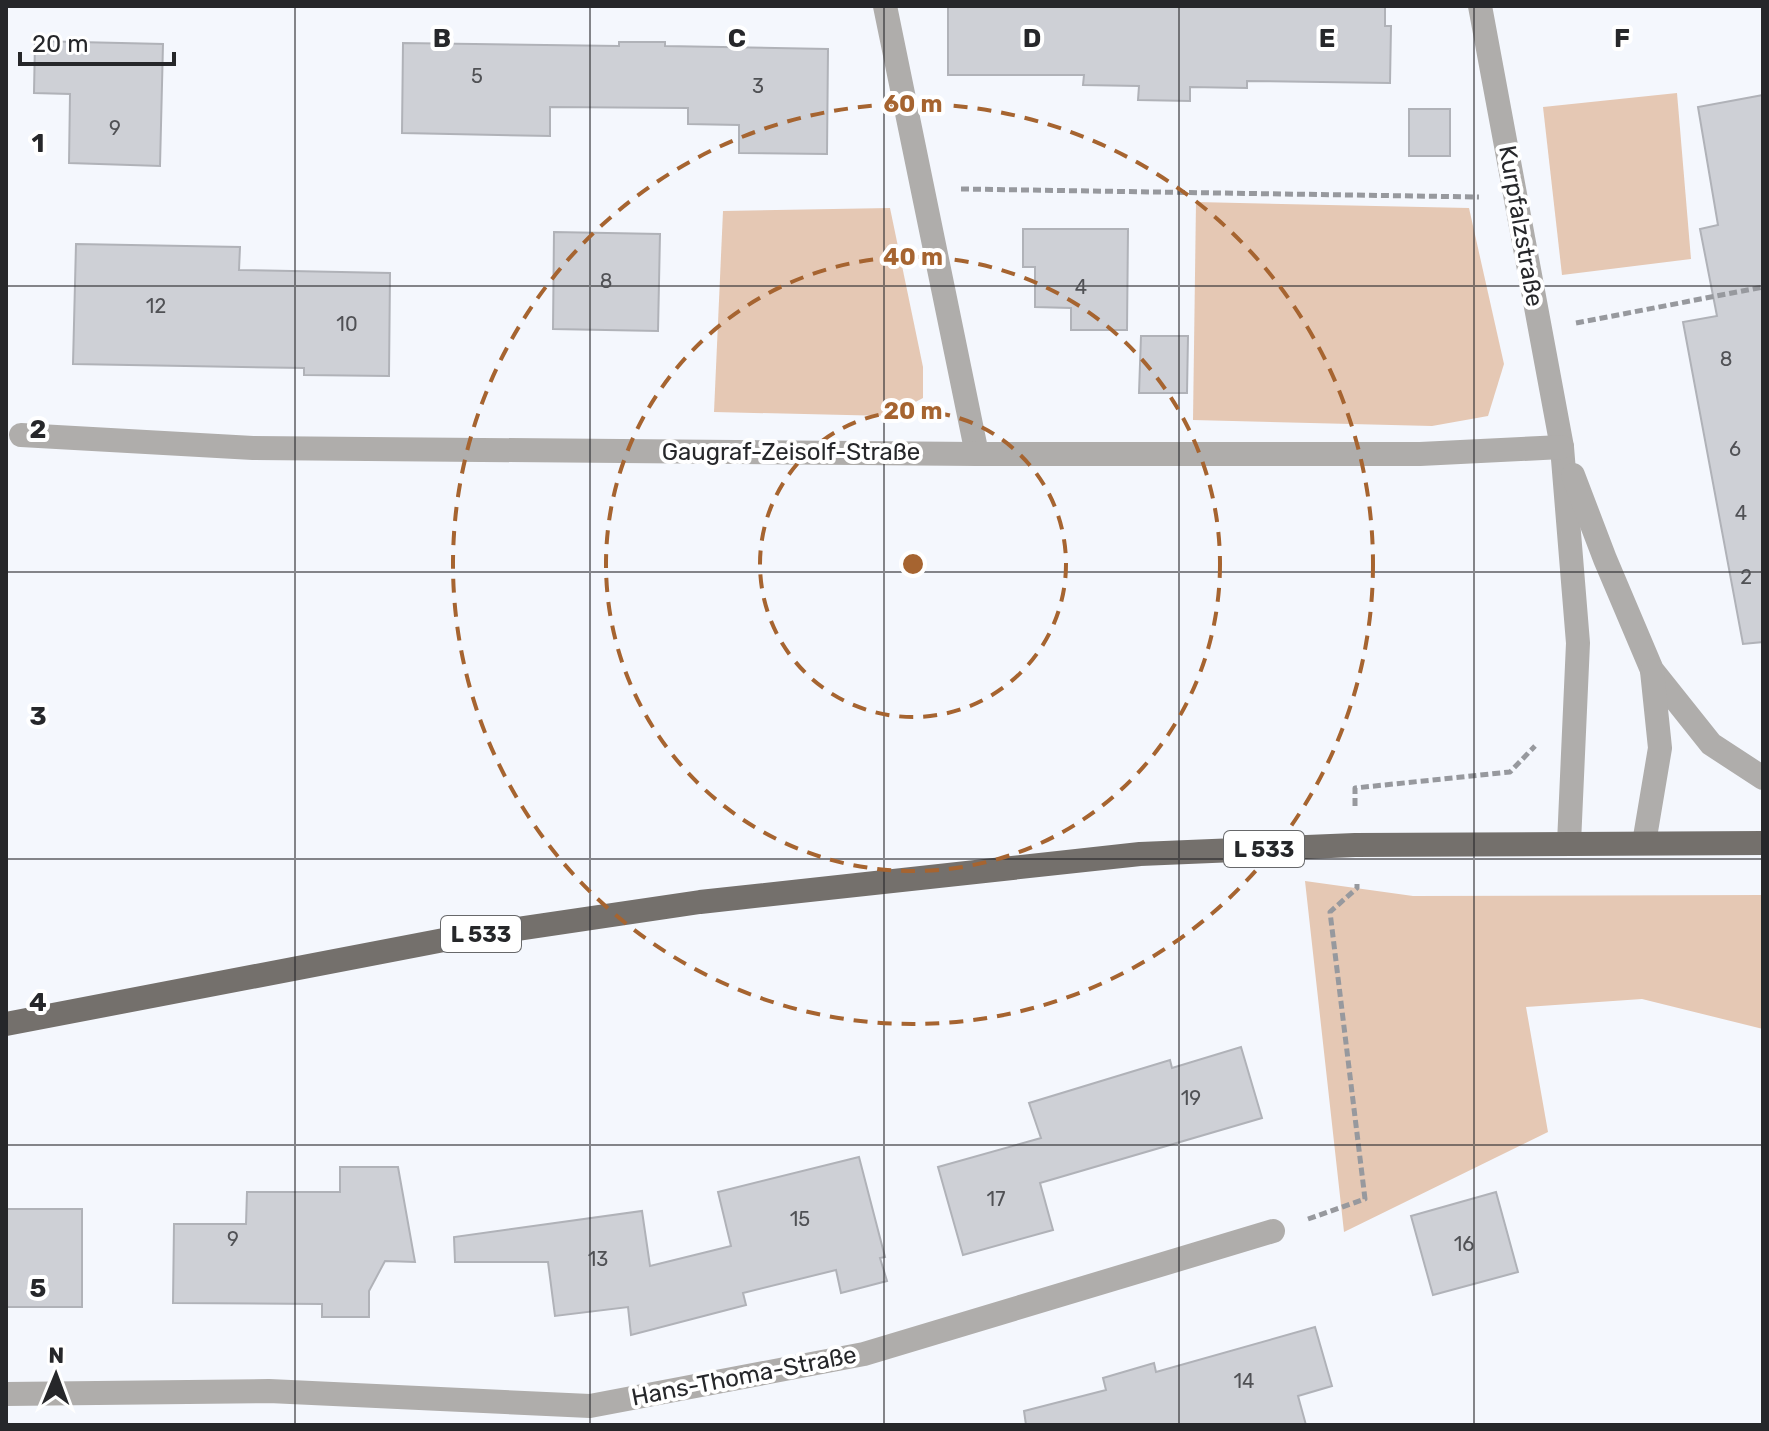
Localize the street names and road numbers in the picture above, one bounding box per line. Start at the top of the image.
street label: Kurpfalzstraße [1493,143,1549,309]
street label: Gaugraf-Zeisolf-Straße [662,438,920,466]
road number: L 533 [1224,831,1304,867]
road number: L 533 [441,916,521,952]
street label: Hans-Thoma-Straße [629,1340,859,1412]

